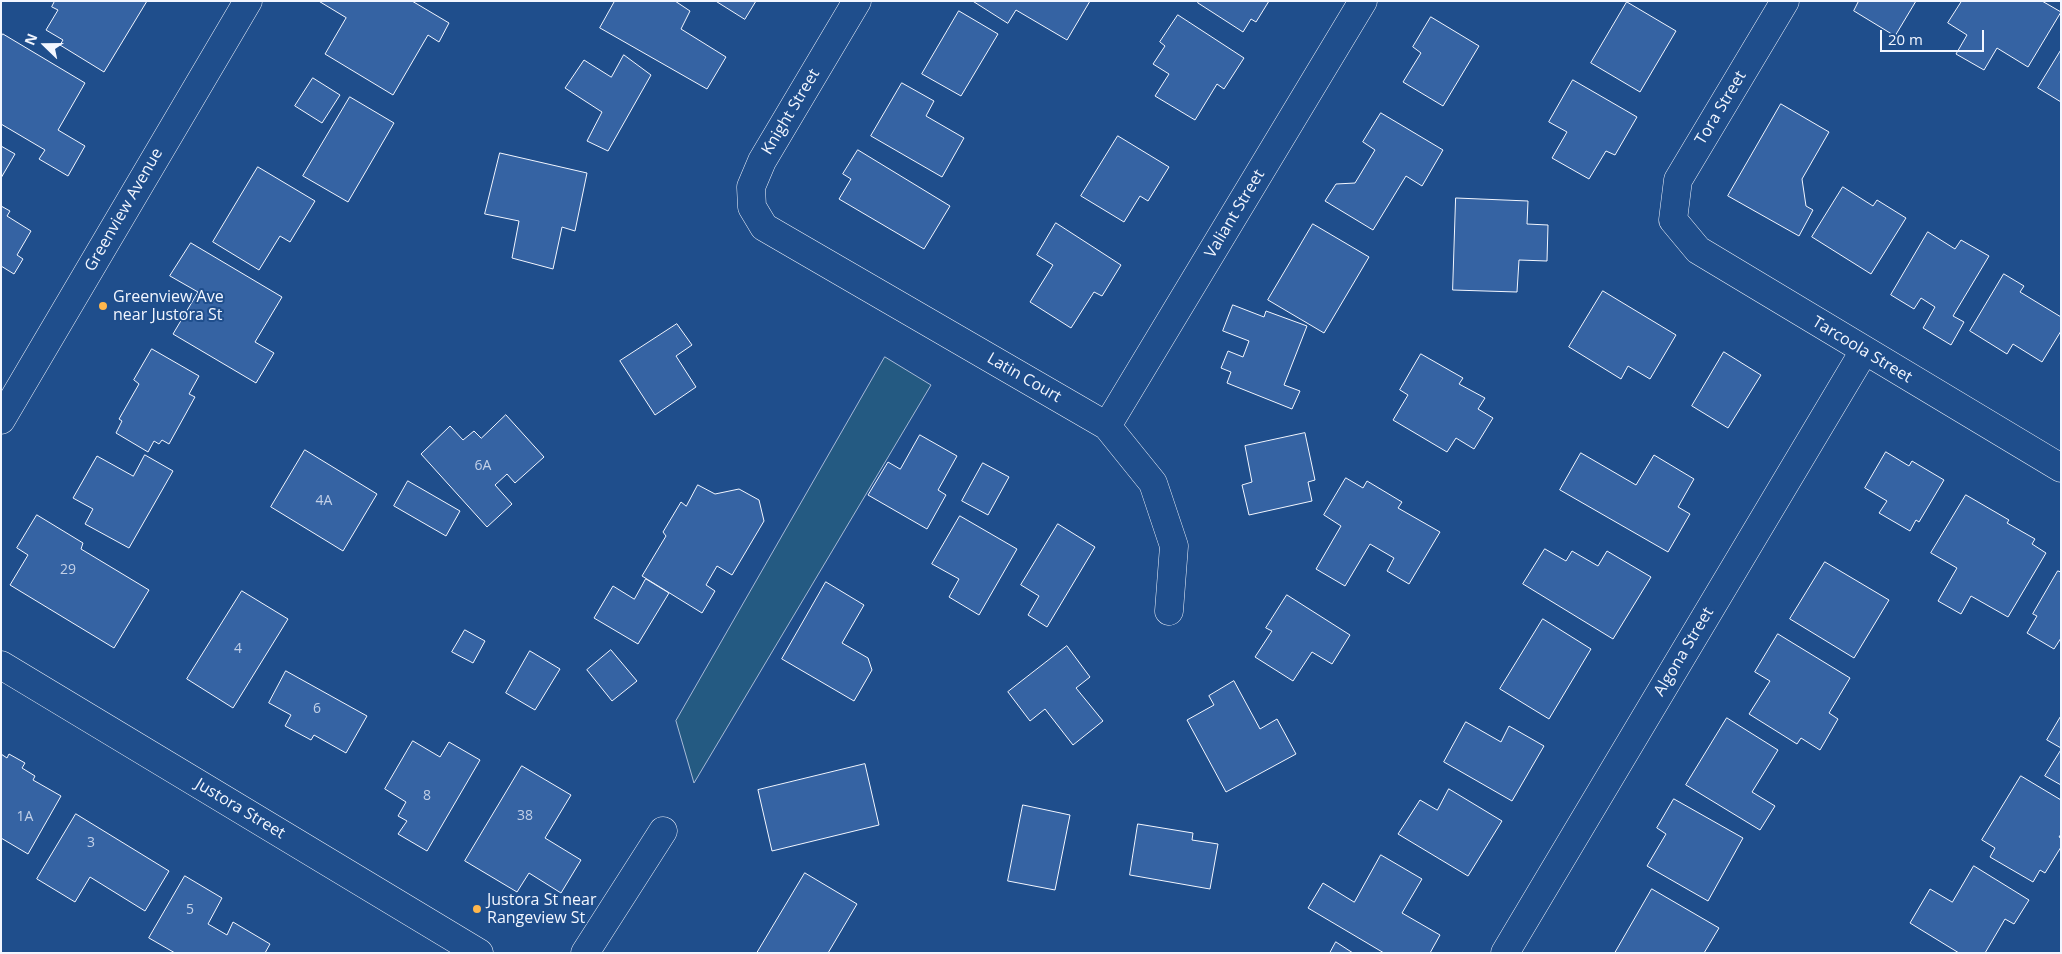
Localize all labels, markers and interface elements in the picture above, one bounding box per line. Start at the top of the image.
north arrow [20,20,70,70]
scale bar [1882,20,1986,52]
text: 20 m [1888,29,1923,49]
text: N [20,30,42,48]
street label: Knight Street [758,66,824,158]
street label: Tora Street [1691,68,1751,148]
street label: Greenview Avenue [81,145,167,275]
street label: Valiant Street [1201,166,1269,262]
place label: Greenview Ave near Justora St [113,287,224,325]
marker: Greenview Ave near Justora St [97,300,109,312]
street label: Tarcoola Street [1809,313,1915,387]
street label: Latin Court [983,349,1065,407]
house number: 6A [475,458,491,474]
house number: 4A [316,493,332,509]
house number: 29 [60,562,76,578]
street label: Algona Street [1650,604,1718,700]
house number: 4 [234,641,242,657]
house number: 6 [313,701,321,717]
street label: Justora Street [192,775,288,843]
house number: 8 [423,788,431,804]
house number: 38 [517,808,533,824]
house number: 1A [17,809,33,825]
house number: 3 [87,835,95,851]
place label: Justora St near Rangeview St [487,890,597,928]
house number: 5 [186,902,194,918]
marker: Justora St near Rangeview St [471,903,483,915]

